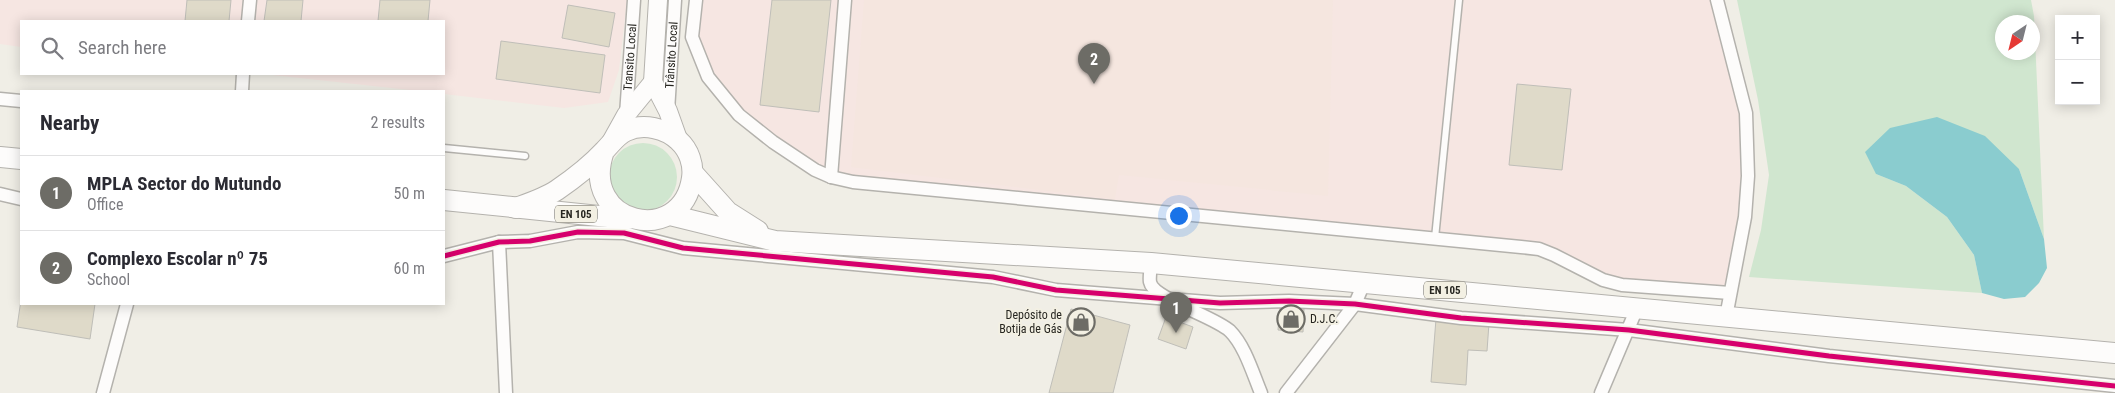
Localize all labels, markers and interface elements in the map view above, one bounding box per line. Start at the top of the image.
north arrow [1995,15,2040,60]
map controls [2055,15,2100,105]
button: + [2055,15,2100,60]
search box [20,20,445,75]
street label: Trânsito Local [662,21,681,89]
street label: Transito Local [621,23,639,91]
icon: search [38,34,66,62]
text: Search here [78,36,166,59]
pin: 2 [1078,43,1110,84]
button: − [2055,60,2100,105]
text: Nearby [40,111,99,135]
text: 2 results [370,113,425,132]
text: MPLA Sector do Mutundo [87,172,281,195]
text: 1 [52,184,60,203]
text: 50 m [393,184,425,203]
text: Office [87,195,123,214]
your location [1166,203,1192,229]
road number: EN 105 [555,205,597,222]
text: Complexo Escolar nº 75 [87,247,268,270]
text: 2 [52,259,60,278]
text: 60 m [393,259,425,278]
text: School [87,270,130,289]
road number: EN 105 [1424,282,1466,298]
pin: 1 [1160,292,1192,333]
shop icon: D.J.C. [1276,304,1306,334]
shop icon: Depósito de Botija de Gás [1066,307,1096,337]
place label: Depósito de Botija de Gás [999,308,1062,336]
place label: D.J.C. [1310,312,1338,326]

